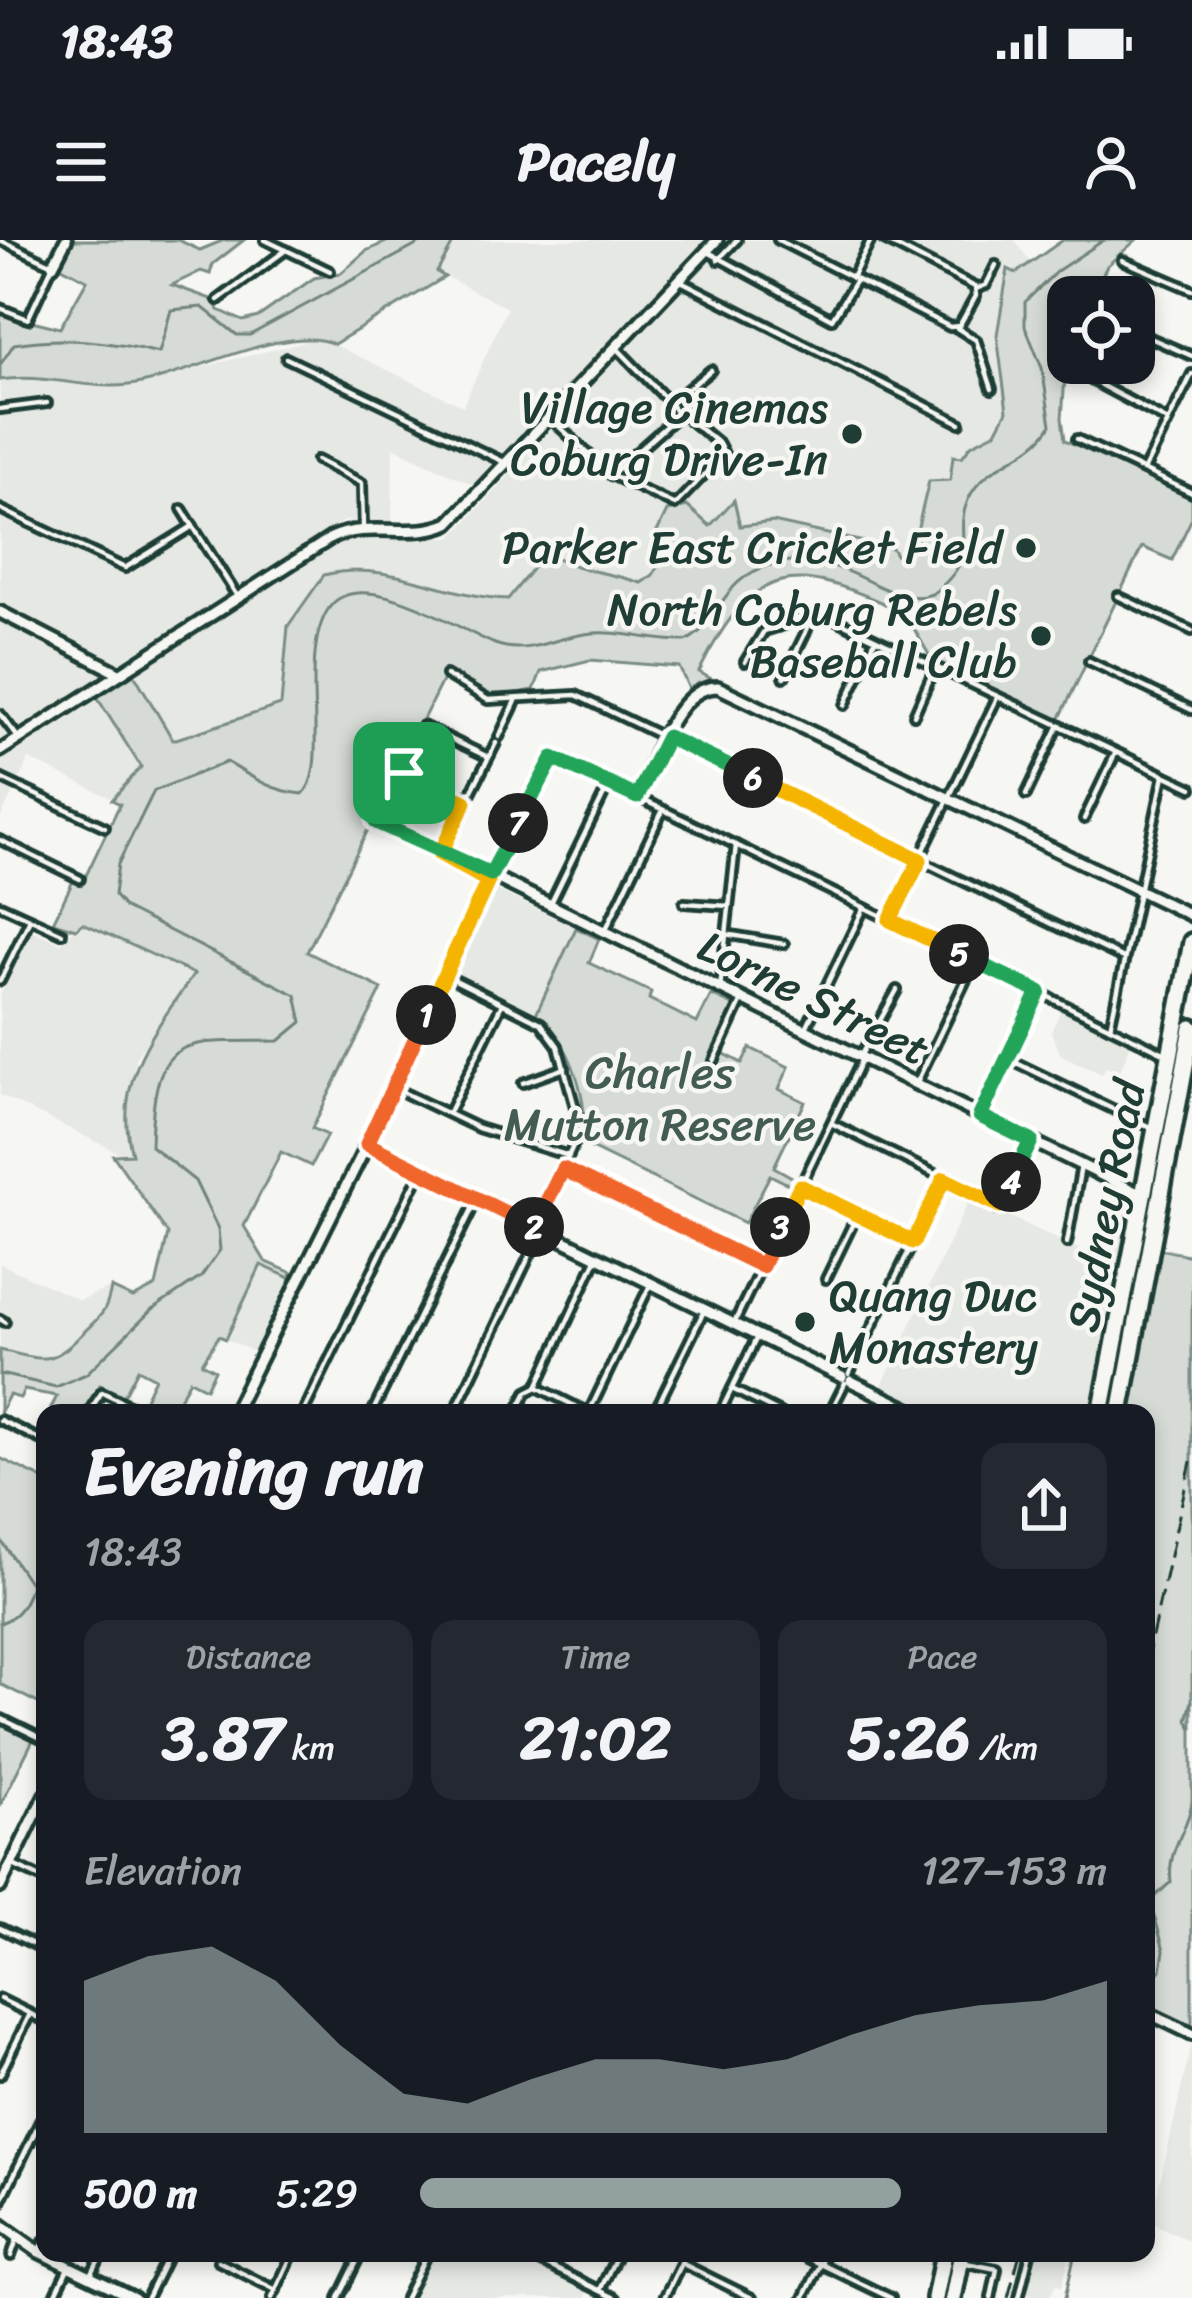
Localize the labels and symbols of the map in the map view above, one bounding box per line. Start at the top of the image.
place label: Village Cinemas Coburg Drive-In [510,368,829,500]
marker: Village Cinemas Coburg Drive-In [839,421,865,447]
place label: Parker East Cricket Field [502,508,1005,588]
marker: Parker East Cricket Field [1013,535,1039,561]
place label: North Coburg Rebels Baseball Club [607,570,1018,702]
marker: North Coburg Rebels Baseball Club [1028,623,1054,649]
pin [353,722,455,824]
pin: 6 [723,748,783,808]
pin: 7 [488,793,548,853]
street label: Lorne Street [684,907,944,1089]
pin: 5 [929,924,989,984]
pin: 1 [396,985,456,1045]
park label: Charles Mutton Reserve [504,1033,816,1165]
street label: Sydney Road [1042,1070,1170,1339]
pin: 4 [981,1152,1041,1212]
pin: 2 [504,1197,564,1257]
pin: 3 [750,1197,810,1257]
place label: Quang Duc Monastery [829,1256,1038,1388]
marker: Quang Duc Monastery [792,1309,818,1335]

